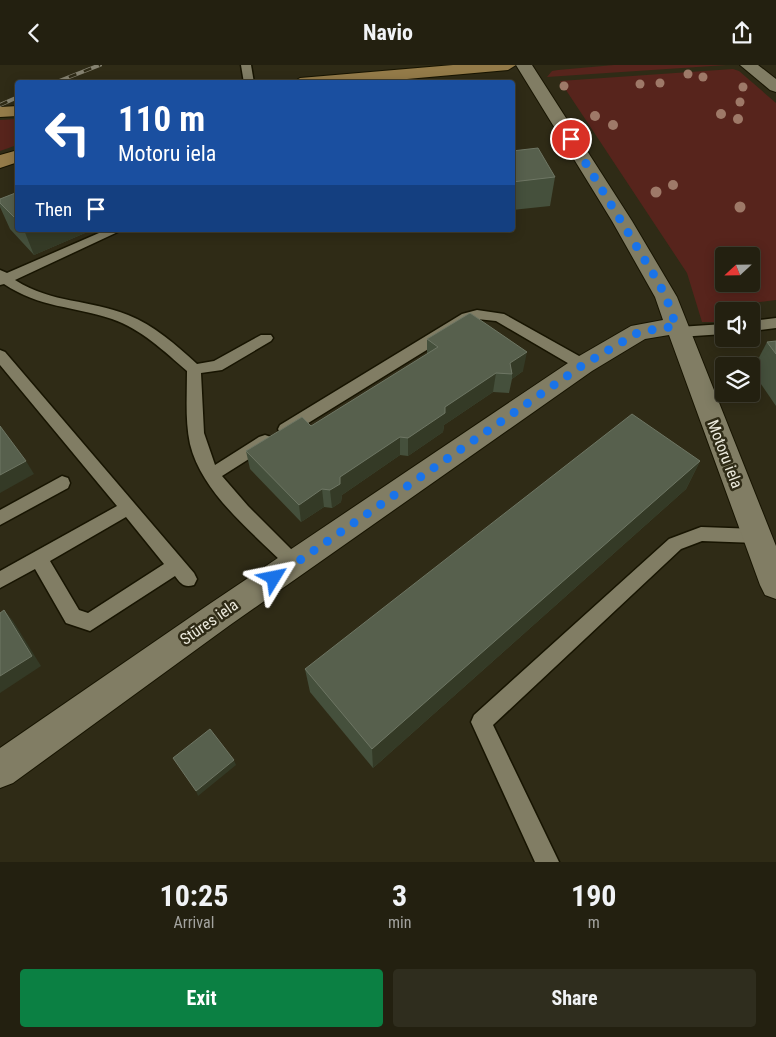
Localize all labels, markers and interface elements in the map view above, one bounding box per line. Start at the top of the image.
icon: back [20,19,48,47]
icon: share [728,19,756,47]
text: Navio [363,20,413,45]
text: 110 m [118,99,205,140]
icon: left [35,100,100,165]
pin [550,118,592,160]
icon: arrive [557,125,585,153]
text: Motoru iela [118,141,216,166]
icon: arrive [82,195,110,223]
text: Then [35,198,72,221]
north arrow [715,247,760,293]
map controls [715,247,760,402]
button: sound [715,302,760,347]
button: layers [715,357,760,402]
street label: Motoru iela [703,417,747,491]
position arrow [247,551,299,603]
street label: Stūres iela [176,595,242,649]
text: 10:25 [160,878,228,913]
text: 3 [392,878,407,913]
text: 190 [571,878,616,913]
text: Arrival [174,913,214,932]
text: min [388,913,411,932]
text: m [588,913,600,932]
button: Exit [20,969,383,1027]
button: Share [393,969,756,1027]

